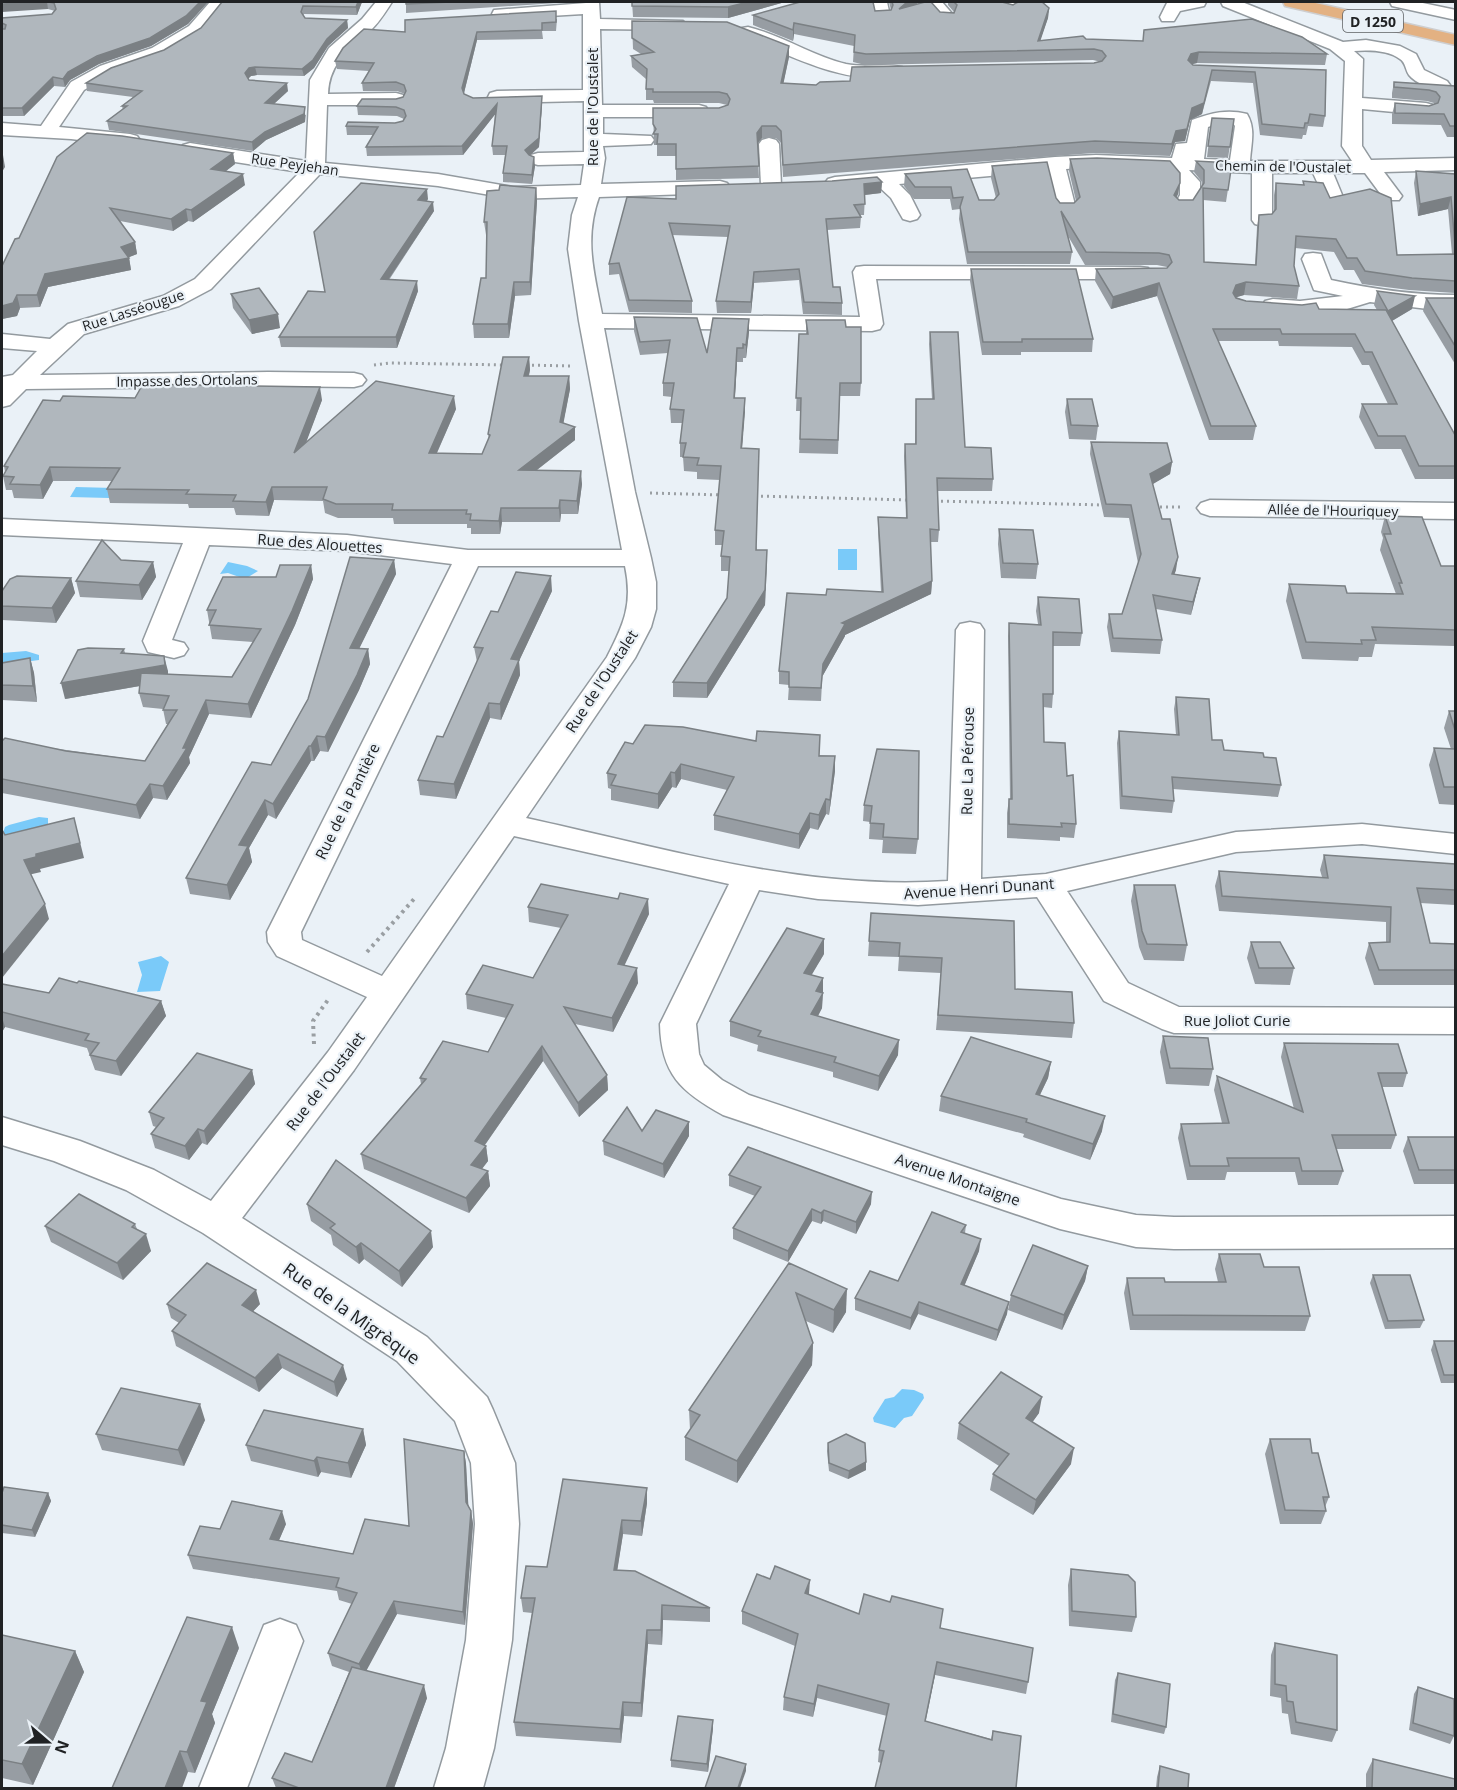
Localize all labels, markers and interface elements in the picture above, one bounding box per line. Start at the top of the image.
road number: D 1250 [1343,10,1403,32]
street label: Rue de l'Oustalet [582,48,602,166]
street label: Rue Peyjehan [250,148,340,180]
street label: Chemin de l'Oustalet [1215,155,1351,177]
street label: Rue Lasséougue [80,285,187,335]
street label: Impasse des Ortolans [116,369,258,391]
street label: Allée de l'Houriquey [1268,499,1399,521]
street label: Rue des Alouettes [257,529,383,557]
street label: Rue de l'Oustalet [560,626,642,736]
street label: Rue La Pérouse [956,707,978,815]
street label: Rue de la Pantière [310,740,384,862]
street label: Avenue Henri Dunant [903,873,1055,903]
street label: Rue Joliot Curie [1184,1010,1290,1030]
street label: Rue de l'Oustalet [281,1028,369,1134]
street label: Avenue Montaigne [893,1148,1023,1210]
street label: Rue de la Migrèque [279,1257,425,1369]
north arrow [18,1712,78,1772]
text: N [50,1737,75,1757]

